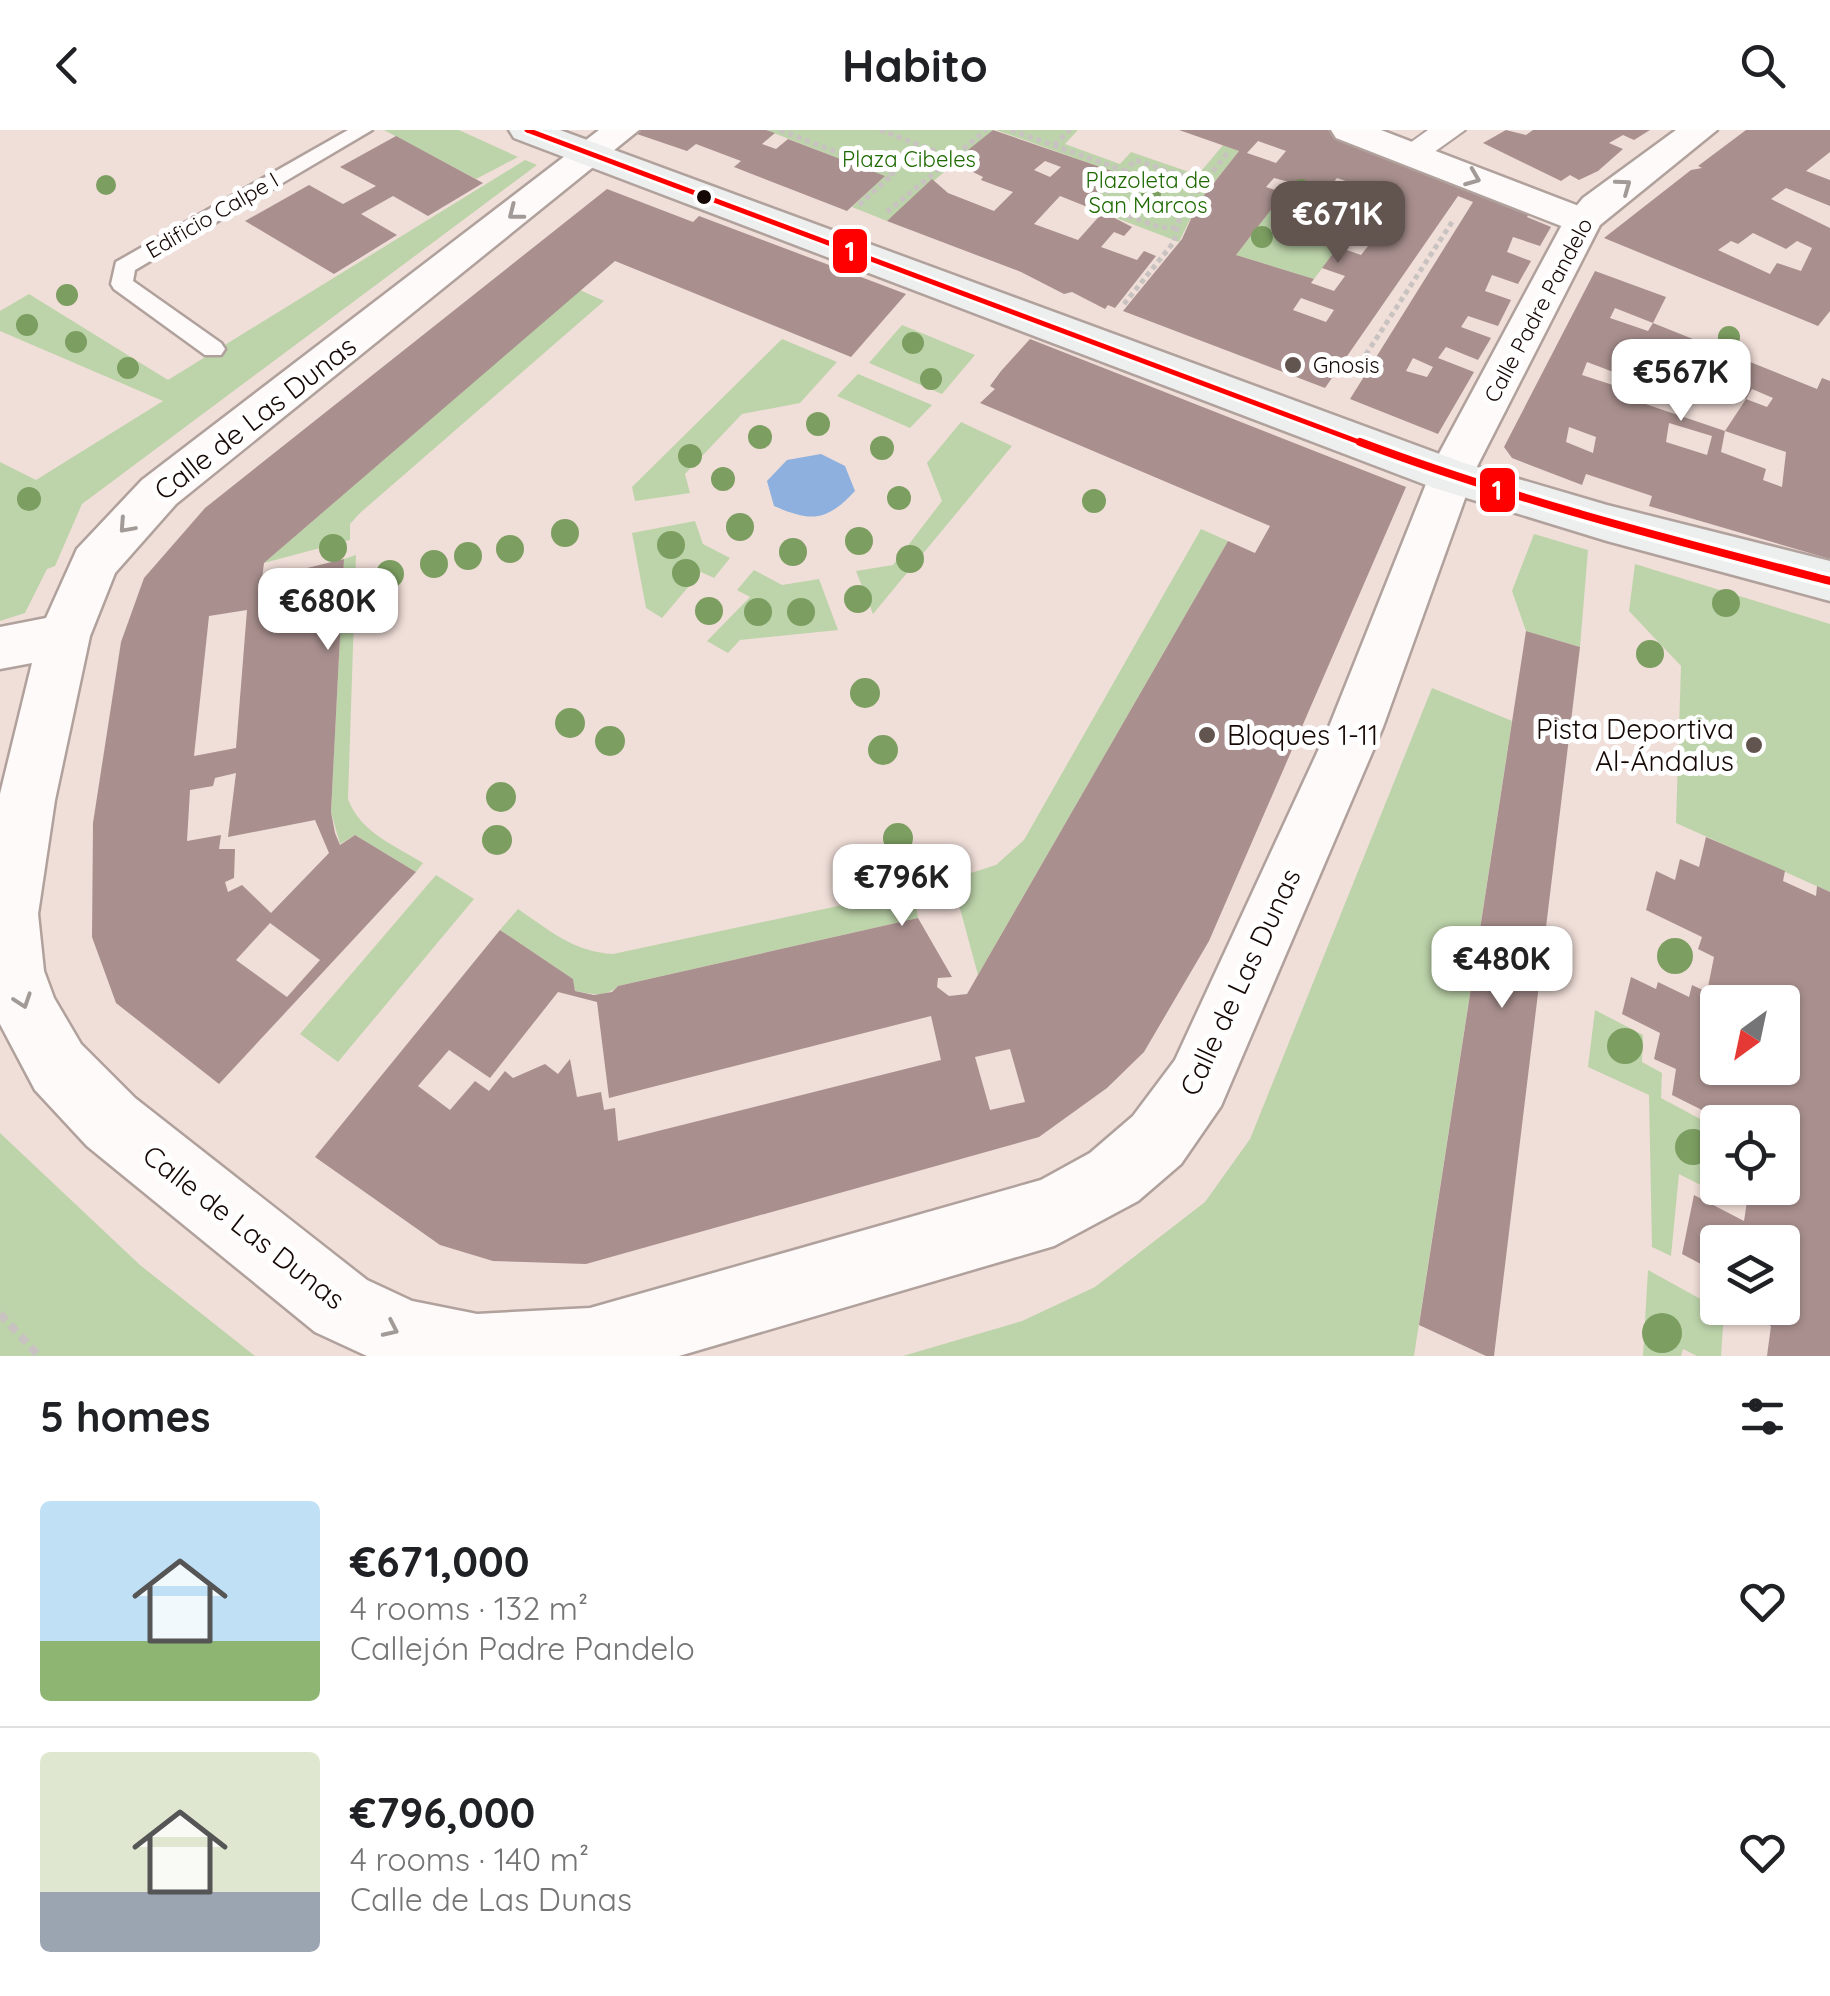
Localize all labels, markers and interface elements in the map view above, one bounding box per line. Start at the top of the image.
text: Habito [842,37,988,93]
icon: back [40,38,95,93]
icon: search [1735,38,1790,93]
park label: Plaza Cibeles [842,145,976,173]
street label: Edificio Calpe I [141,166,283,264]
park label: Plazoleta de San Marcos [1086,166,1210,219]
one-way arrow [1463,166,1480,186]
one-way arrow [1613,180,1631,197]
pin: €671K [1268,181,1408,266]
unlabelled marker [694,187,714,207]
text: €671K [1293,193,1383,233]
one-way arrow [508,201,526,219]
street label: Calle Padre Pandelo [1477,213,1599,407]
line badge: 1 [831,227,869,275]
text: 1 [845,233,855,268]
street label: Calle de Las Dunas [147,328,363,507]
pin: €567K [1611,339,1751,424]
place label: Gnosis [1313,351,1380,379]
text: €567K [1634,351,1728,391]
marker: Gnosis [1282,354,1304,376]
line badge: 1 [1478,466,1517,514]
text: 1 [1492,472,1502,507]
one-way arrow [119,514,137,533]
pin: €680K [258,568,398,653]
text: €680K [280,580,376,620]
place label: Pista Deportiva Al-Ándalus [1536,711,1734,778]
place label: Bloques 1-11 [1227,717,1378,752]
marker: Bloques 1-11 [1196,724,1218,746]
marker: Pista Deportiva Al-Ándalus [1743,734,1765,756]
pin: €796K [832,844,972,929]
text: €796K [855,856,949,896]
street label: Calle de Las Dunas [1172,863,1308,1101]
pin: €480K [1432,926,1572,1011]
text: €480K [1453,938,1551,978]
north arrow [1700,985,1800,1085]
map controls [1700,985,1800,1325]
one-way arrow [12,992,32,1009]
button: locate [1700,1105,1800,1205]
street label: Calle de Las Dunas [136,1137,352,1316]
button: layers [1700,1225,1800,1325]
one-way arrow [380,1316,398,1336]
icon: filters [1735,1389,1790,1444]
text: 5 homes [40,1390,211,1443]
text: €671,000 [350,1535,530,1588]
icon: home [120,1541,240,1661]
icon: heart [1735,1574,1790,1629]
text: 4 rooms · 132 m² [350,1588,588,1628]
text: Callejón Padre Pandelo [350,1628,695,1668]
text: €796,000 [350,1786,535,1839]
icon: home [120,1792,240,1912]
icon: heart [1735,1825,1790,1880]
text: 4 rooms · 140 m² [350,1839,589,1879]
text: Calle de Las Dunas [350,1879,632,1919]

